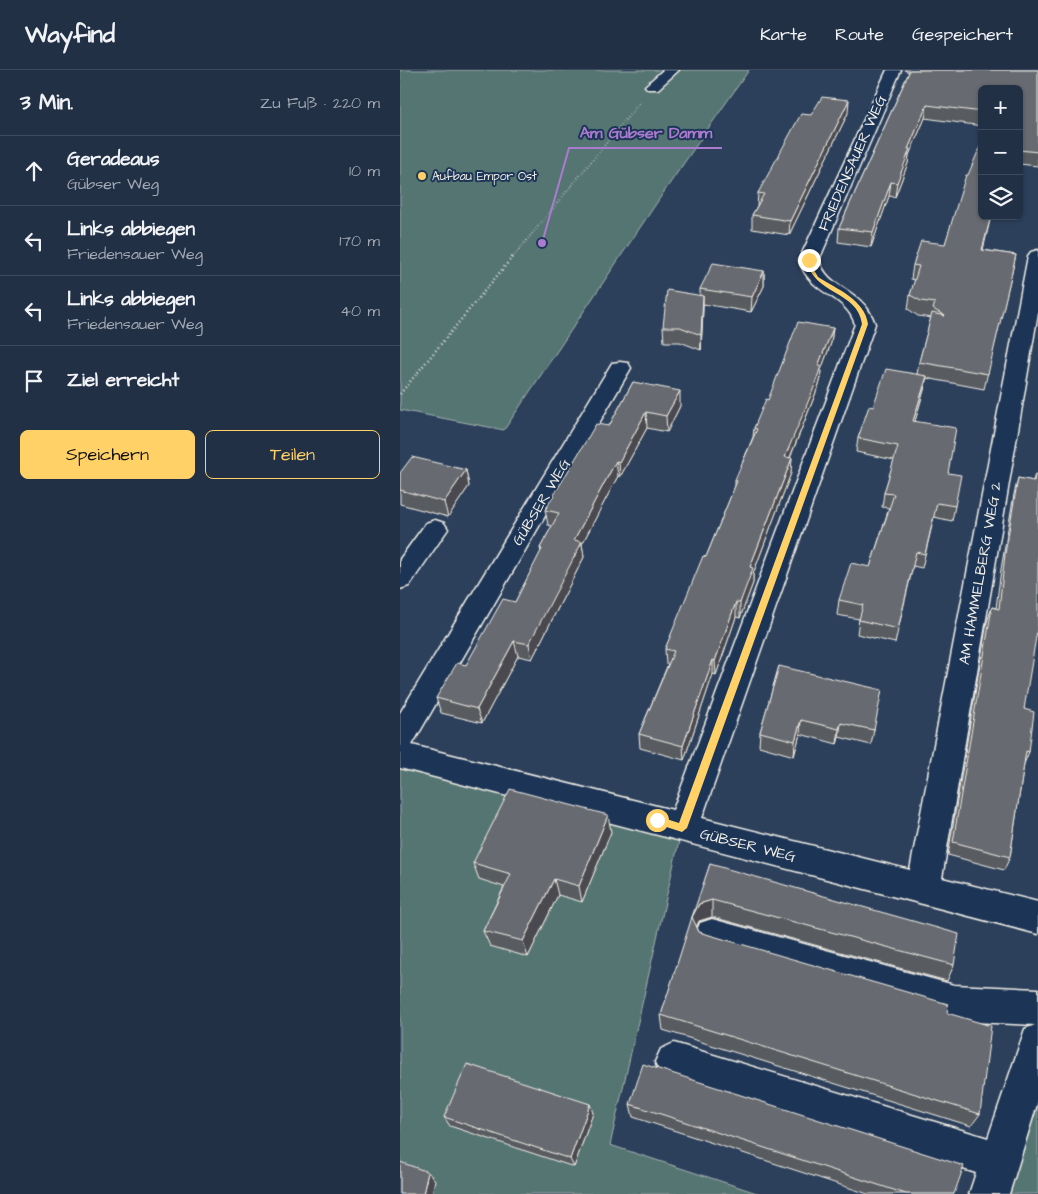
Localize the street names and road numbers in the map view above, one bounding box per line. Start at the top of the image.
street label: FRIEDENSAUER WEG [813,91,892,235]
street label: GÜBSER WEG [507,454,576,550]
street label: AM HAMMELBERG WEG 2 [954,480,1007,666]
street label: GÜBSER WEG [698,823,799,868]

